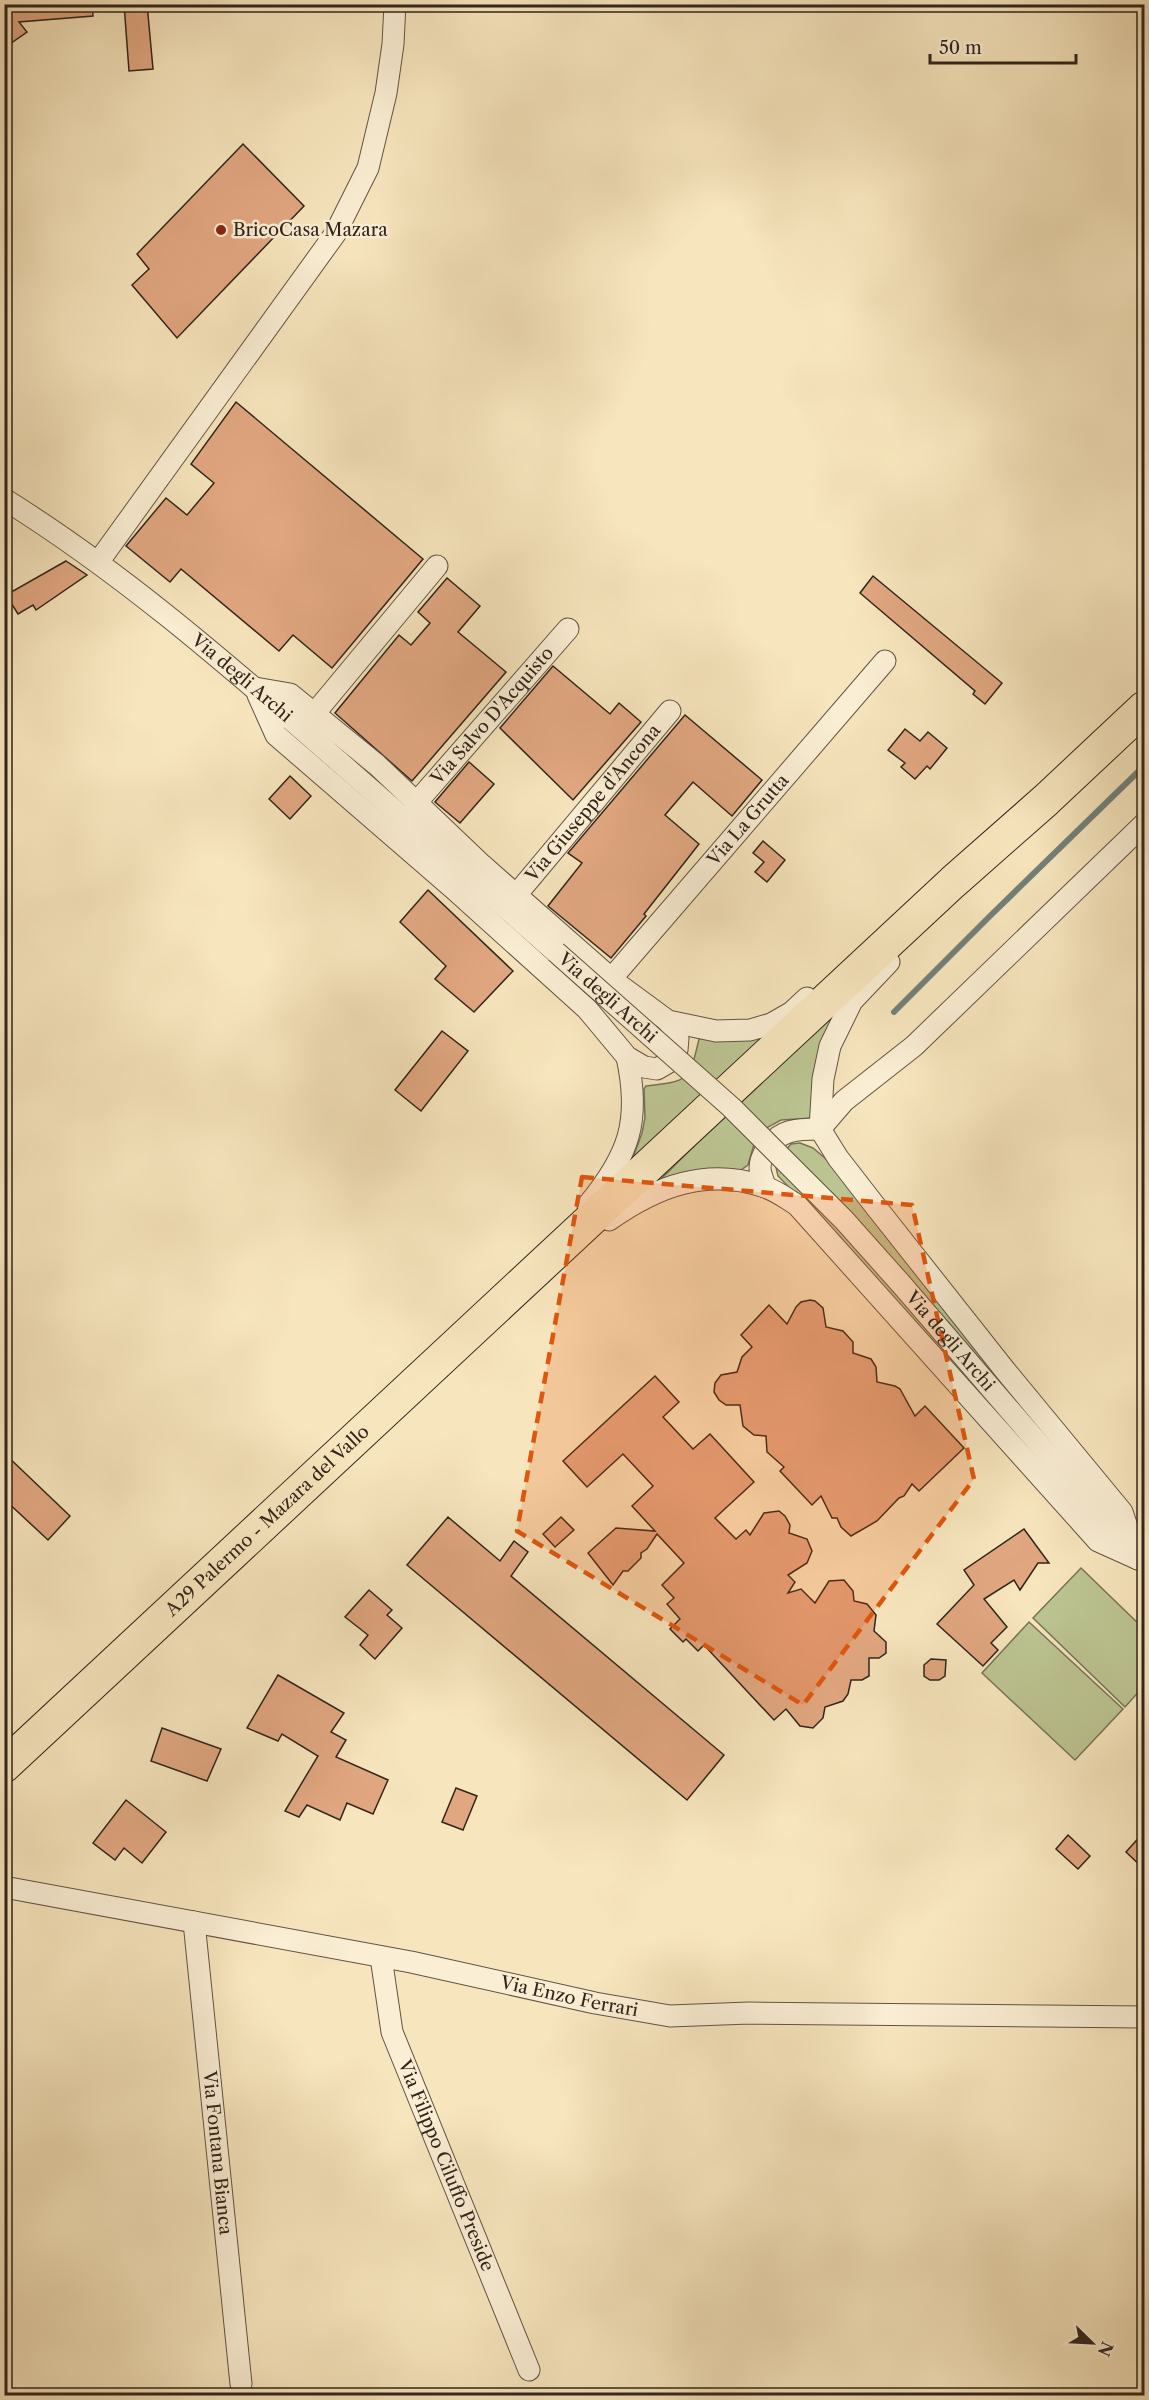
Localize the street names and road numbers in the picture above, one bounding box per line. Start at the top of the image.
street label: Via degli Archi [186,629,297,727]
street label: Via Salvo D'Acquisto [426,642,558,790]
street label: Via Giuseppe d'Ancona [520,719,665,887]
street label: Via La Grutta [702,769,794,871]
street label: Via degli Archi [553,947,662,1048]
street label: Via degli Archi [901,1286,1000,1396]
street label: A29 Palermo - Mazara del Vallo [160,1420,374,1622]
street label: Via Enzo Ferrari [498,1971,640,2021]
street label: Via Filippo Ciluffo Preside [393,2056,499,2275]
street label: Via Fontana Bianca [198,2069,237,2236]

